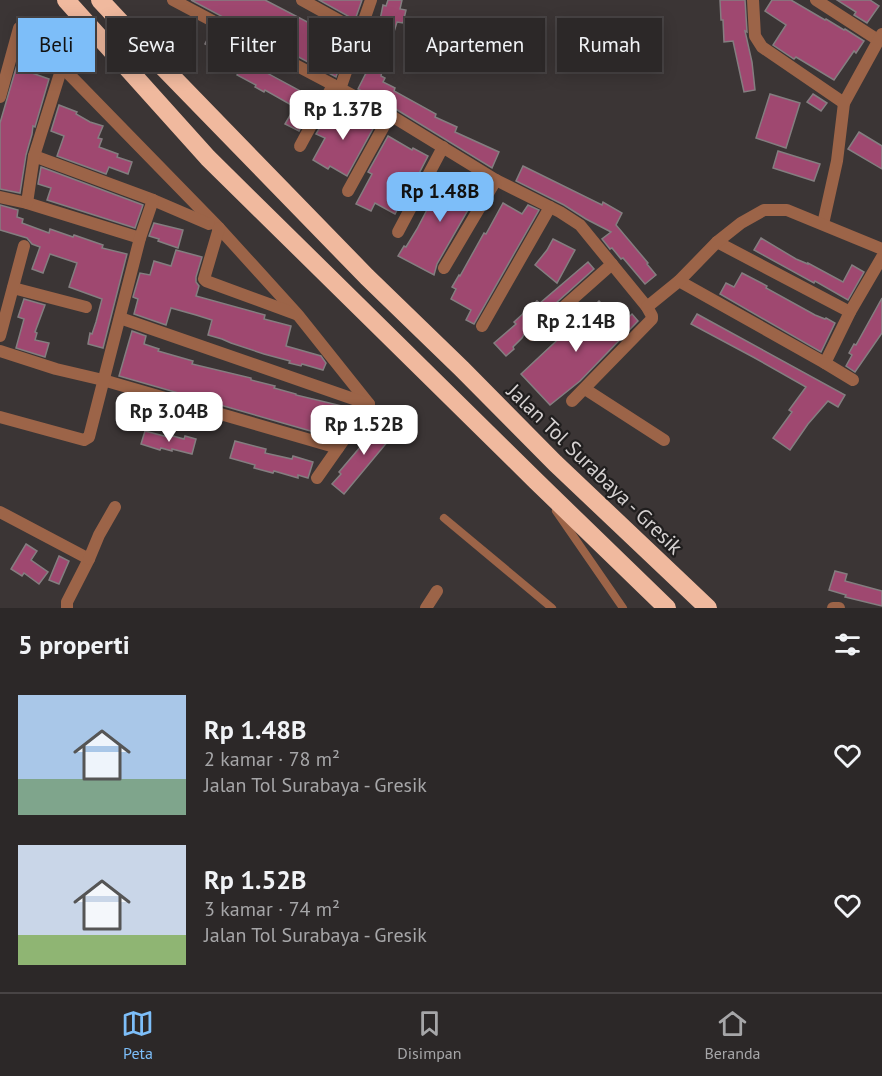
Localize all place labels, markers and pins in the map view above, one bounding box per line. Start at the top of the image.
pin: Rp 1.37B [281,90,405,141]
pin: Rp 1.48B [378,172,502,223]
pin: Rp 2.14B [514,302,638,353]
pin: Rp 3.04B [107,392,231,443]
pin: Rp 1.52B [302,405,426,456]

